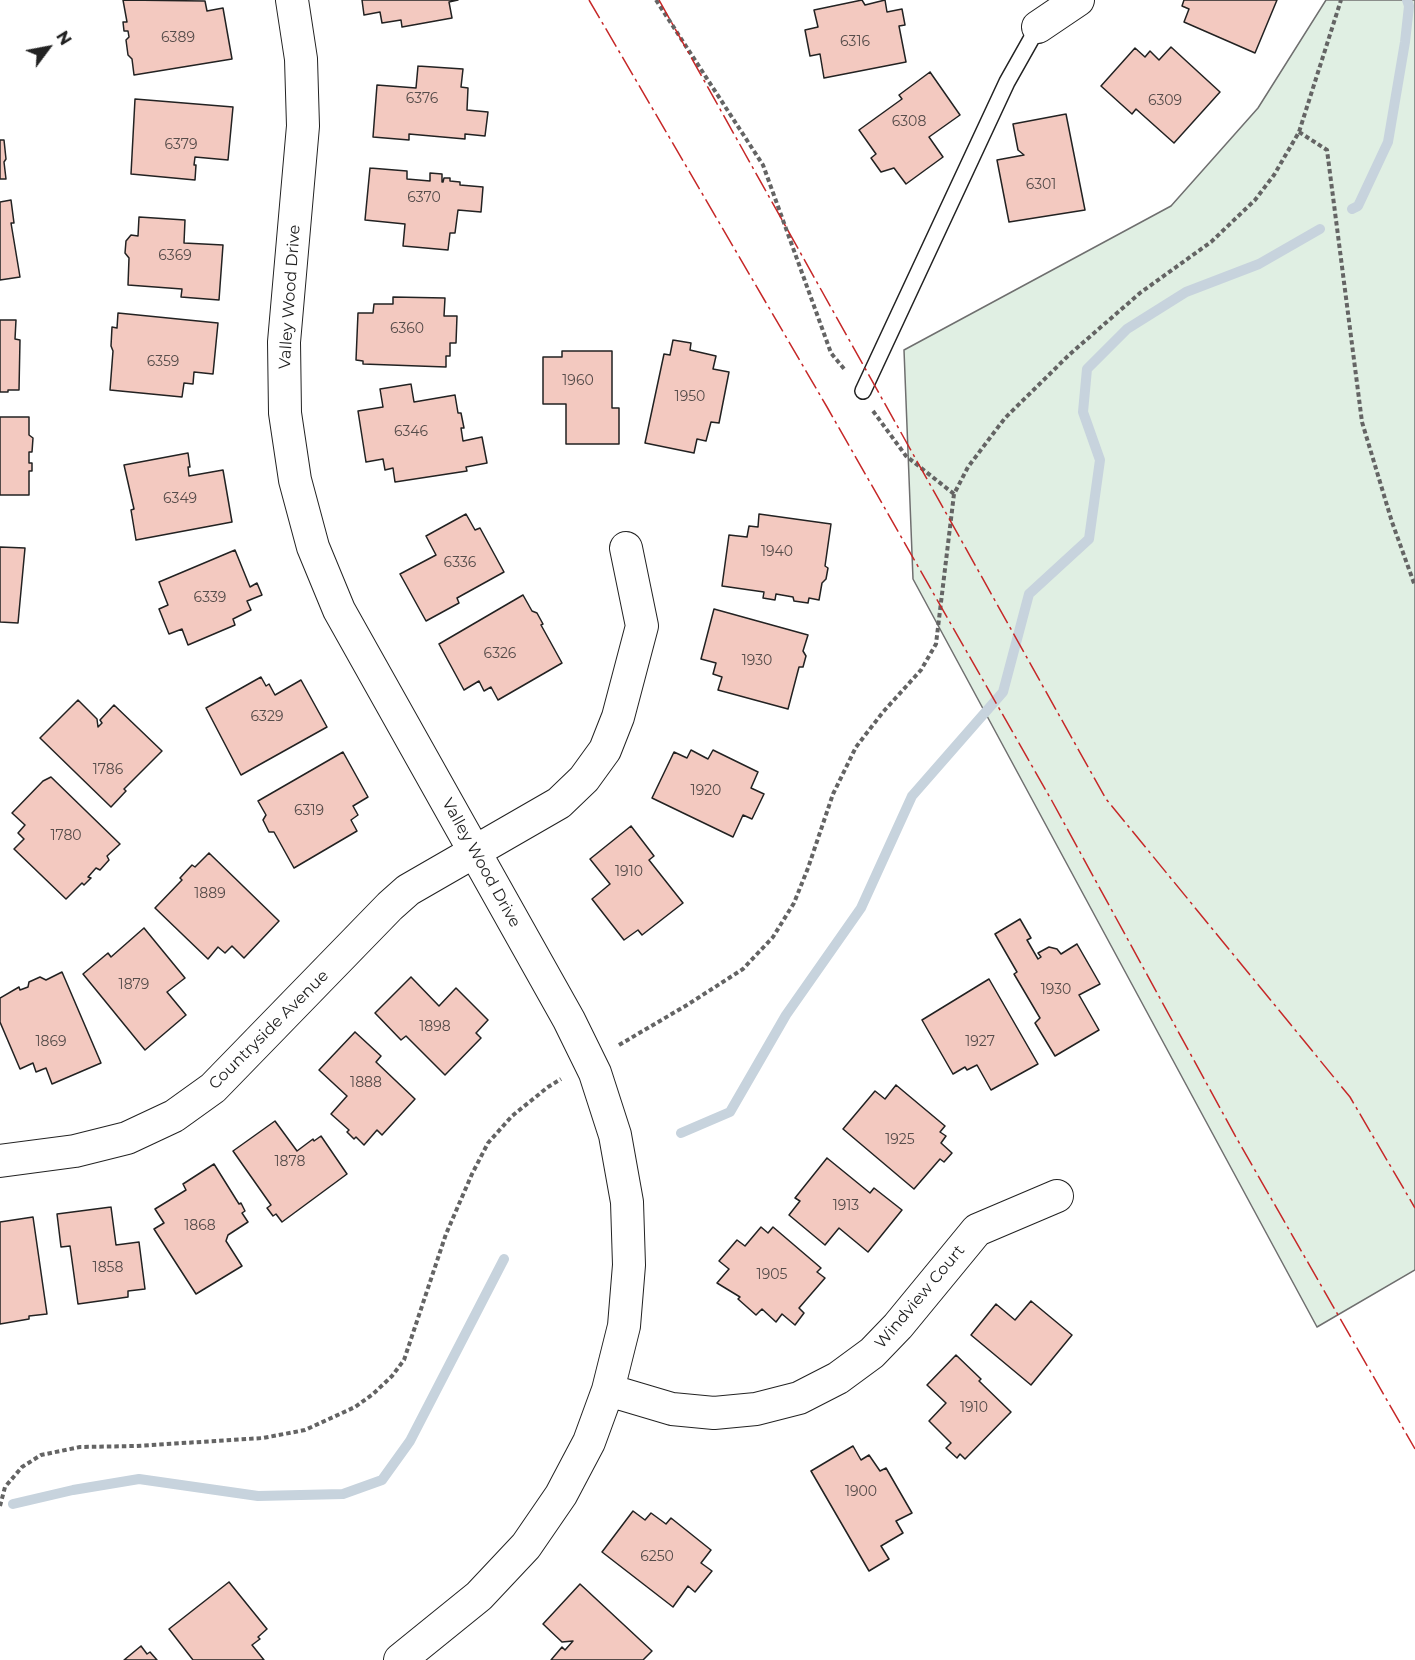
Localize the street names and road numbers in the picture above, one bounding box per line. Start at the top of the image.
street label: Valley Wood Drive [275,224,305,370]
street label: Valley Wood Drive [438,795,524,931]
street label: Countryside Avenue [205,966,333,1094]
street label: Windview Court [871,1241,969,1353]

